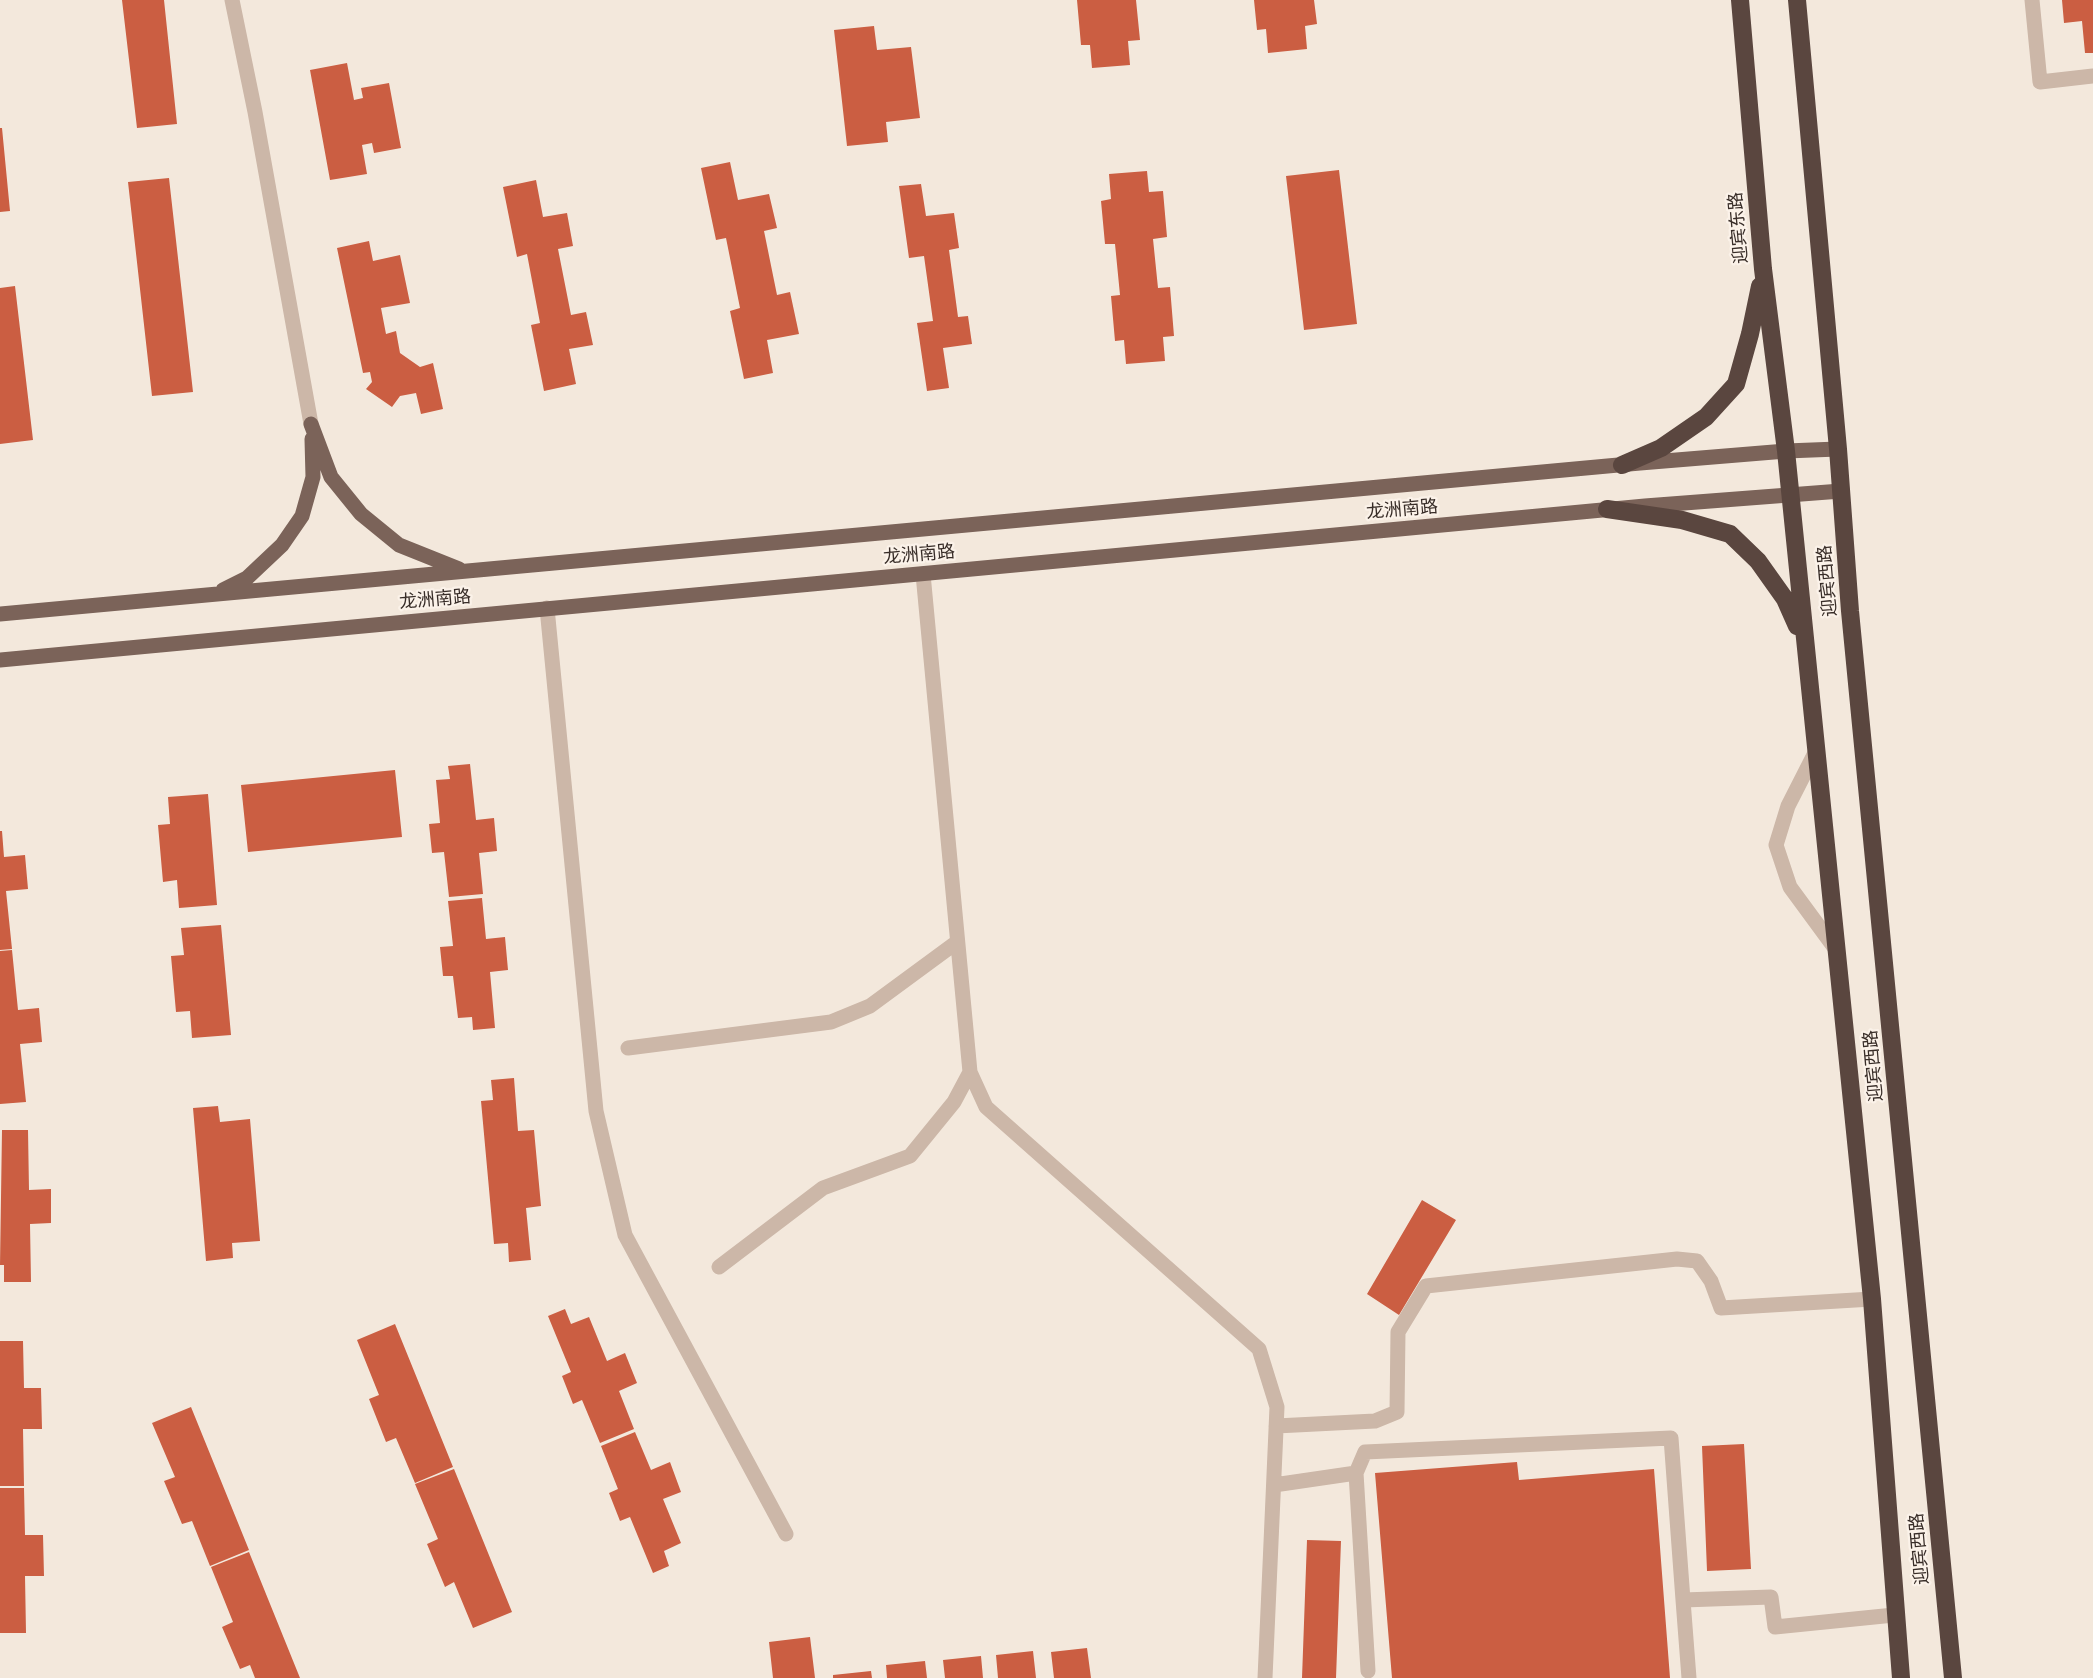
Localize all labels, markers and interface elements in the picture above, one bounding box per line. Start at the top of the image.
street label: 迎宾东路 [1724,191,1752,265]
street label: 龙洲南路 [1365,495,1439,523]
street label: 龙洲南路 [882,540,956,568]
street label: 迎宾西路 [1813,544,1841,618]
street label: 龙洲南路 [398,585,472,613]
street label: 迎宾西路 [1859,1029,1887,1103]
street label: 迎宾西路 [1905,1512,1933,1586]

